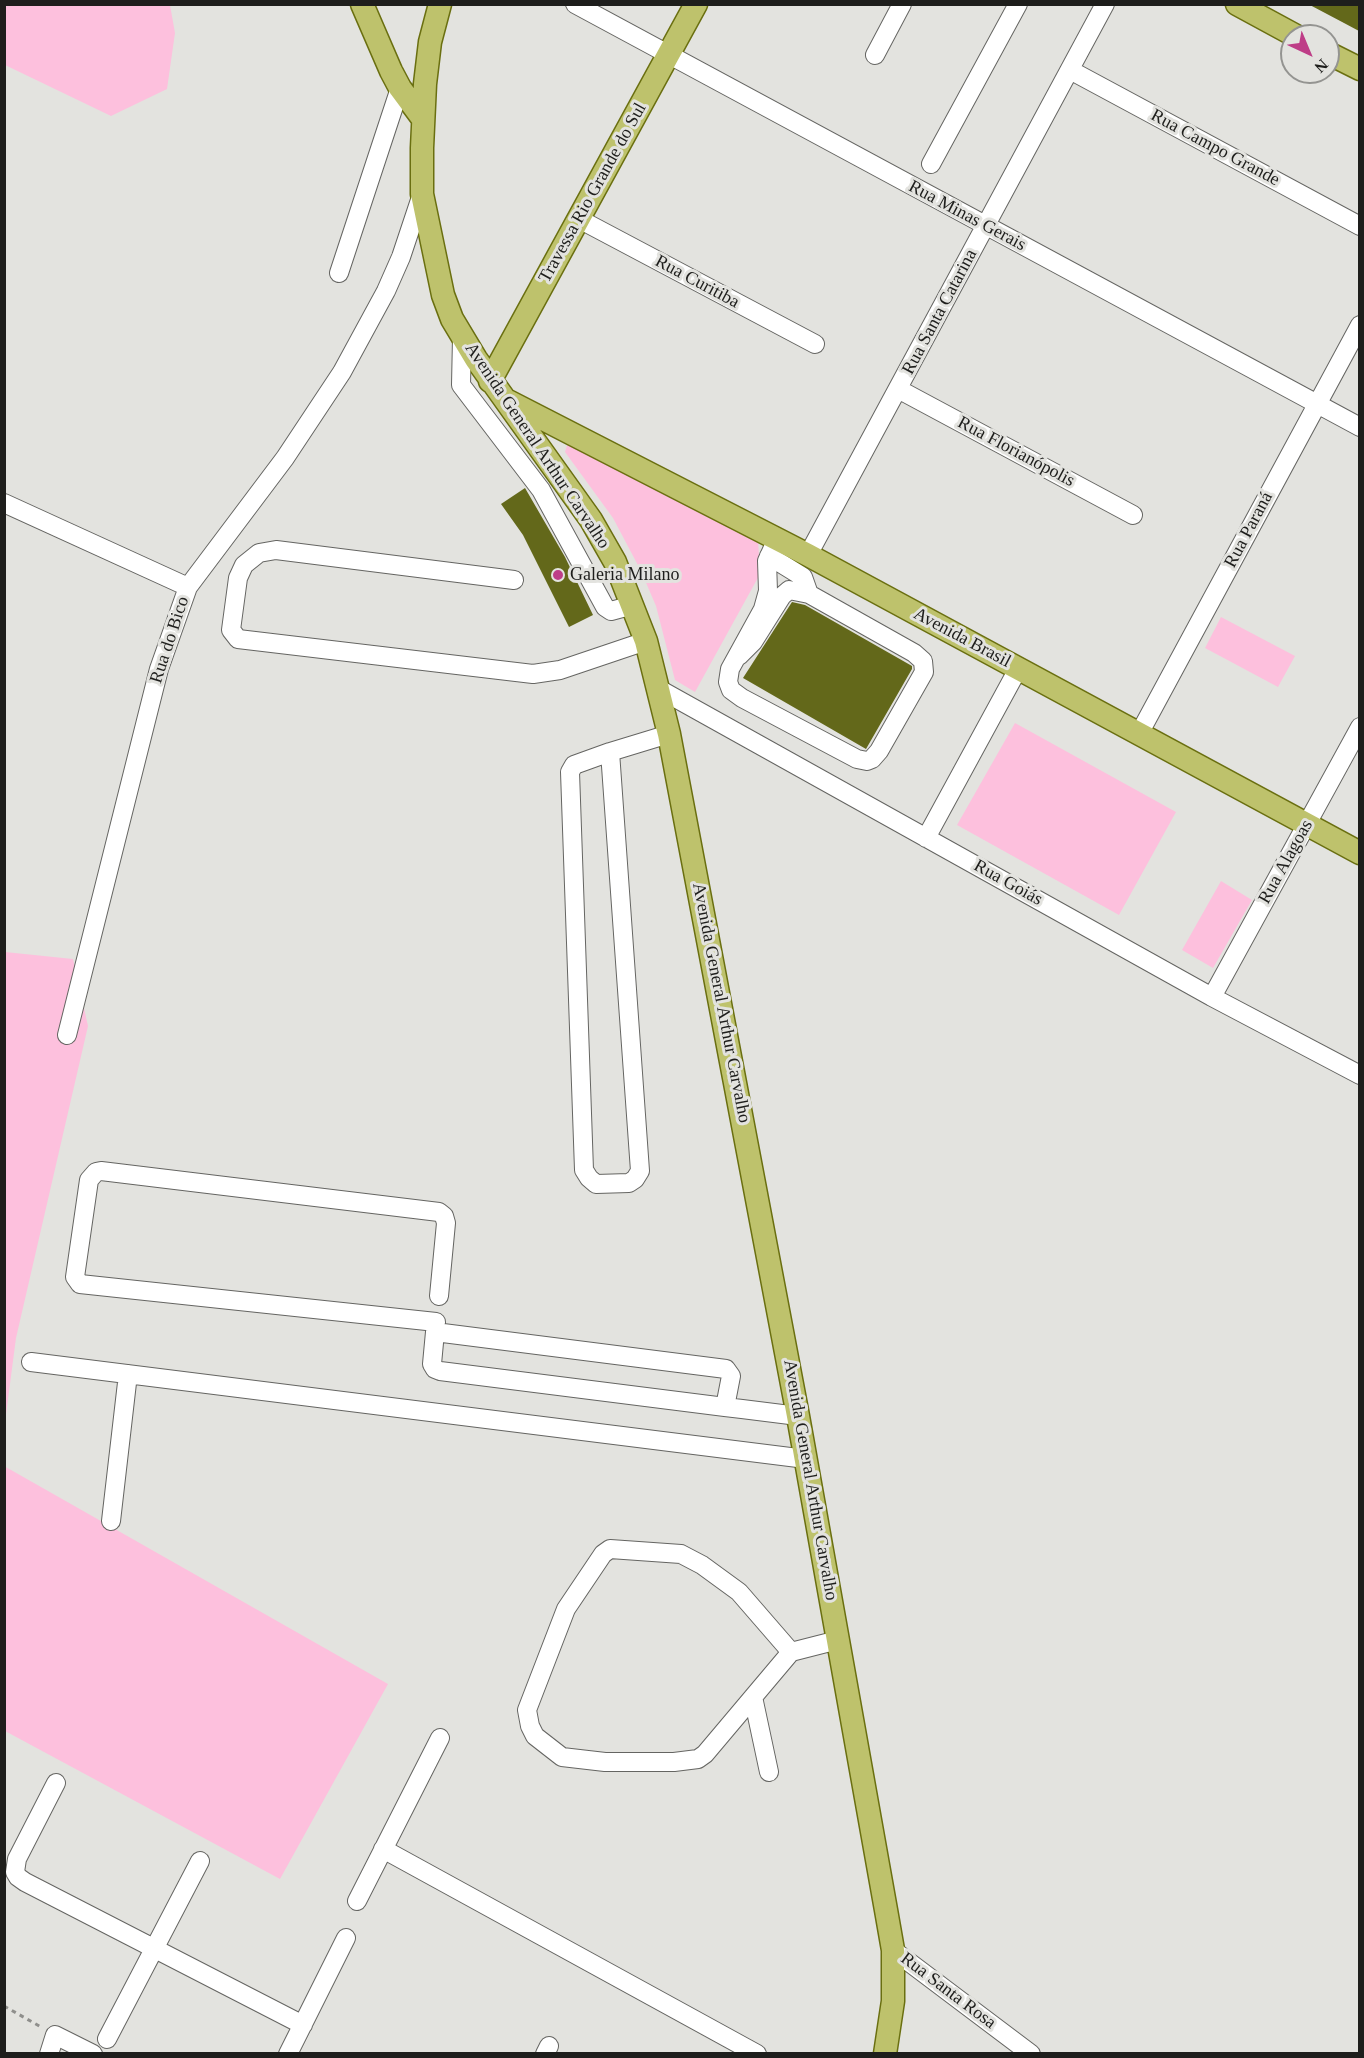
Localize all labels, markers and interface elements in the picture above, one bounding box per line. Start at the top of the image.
north arrow [1280,24,1340,84]
text: N [1311,56,1332,76]
street label: Travessa Rio Grande do Sul [535,99,651,287]
street label: Rua Campo Grande [1147,105,1283,191]
street label: Rua Minas Gerais [905,176,1029,256]
street label: Rua Santa Catarina [898,246,982,378]
street label: Rua Curitiba [651,251,743,313]
street label: Avenida General Arthur Carvalho [460,339,614,553]
street label: Rua Florianópolis [954,412,1078,492]
street label: Rua Paraná [1220,489,1278,571]
place label: Galeria Milano [570,564,679,586]
marker: Galeria Milano [551,568,565,582]
street label: Rua do Bico [146,594,194,686]
street label: Avenida Brasil [910,603,1014,673]
street label: Rua Alagoas [1254,816,1318,908]
street label: Rua Goiás [970,855,1046,911]
street label: Avenida General Arthur Carvalho [687,881,755,1125]
street label: Avenida General Arthur Carvalho [778,1358,842,1602]
street label: Rua Santa Rosa [896,1948,1000,2034]

